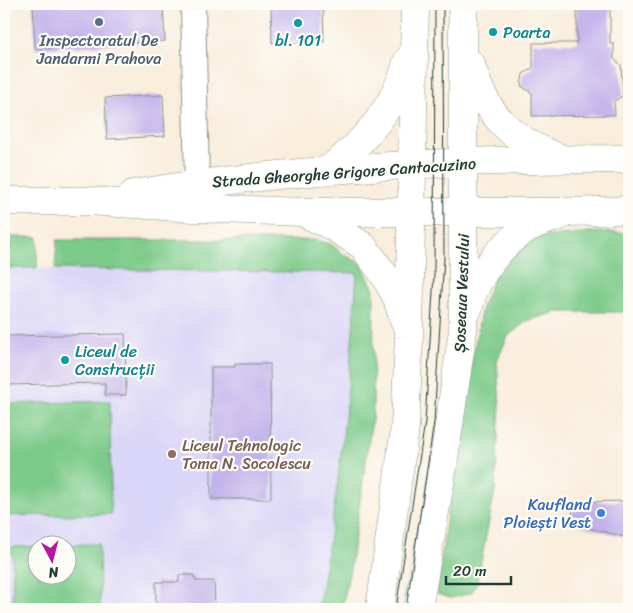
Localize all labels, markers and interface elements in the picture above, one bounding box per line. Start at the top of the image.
marker: Inspectoratul De Jandarmi Prahova [93,16,105,28]
marker: bl. 101 [292,17,304,29]
place label: Poarta [503,18,550,47]
place label: Inspectoratul De Jandarmi Prahova [36,26,161,73]
place label: bl. 101 [275,26,321,55]
marker: Poarta [487,26,499,38]
street label: Strada Gheorghe Grigore Cantacuzino [211,149,477,196]
street label: Șoseaua Vestului [445,232,478,353]
place label: Liceul de Construcții [75,337,155,384]
marker: Liceul de Construcții [59,354,71,366]
place label: Liceul Tehnologic Toma N. Socolescu [182,431,311,478]
marker: Liceul Tehnologic Toma N. Socolescu [166,448,178,460]
place label: Kaufland Ploiești Vest [504,490,593,537]
marker: Kaufland Ploiești Vest [595,507,607,519]
north arrow [28,536,78,586]
scale bar [446,553,510,585]
text: 20 m [453,558,487,584]
text: N [47,559,61,585]

